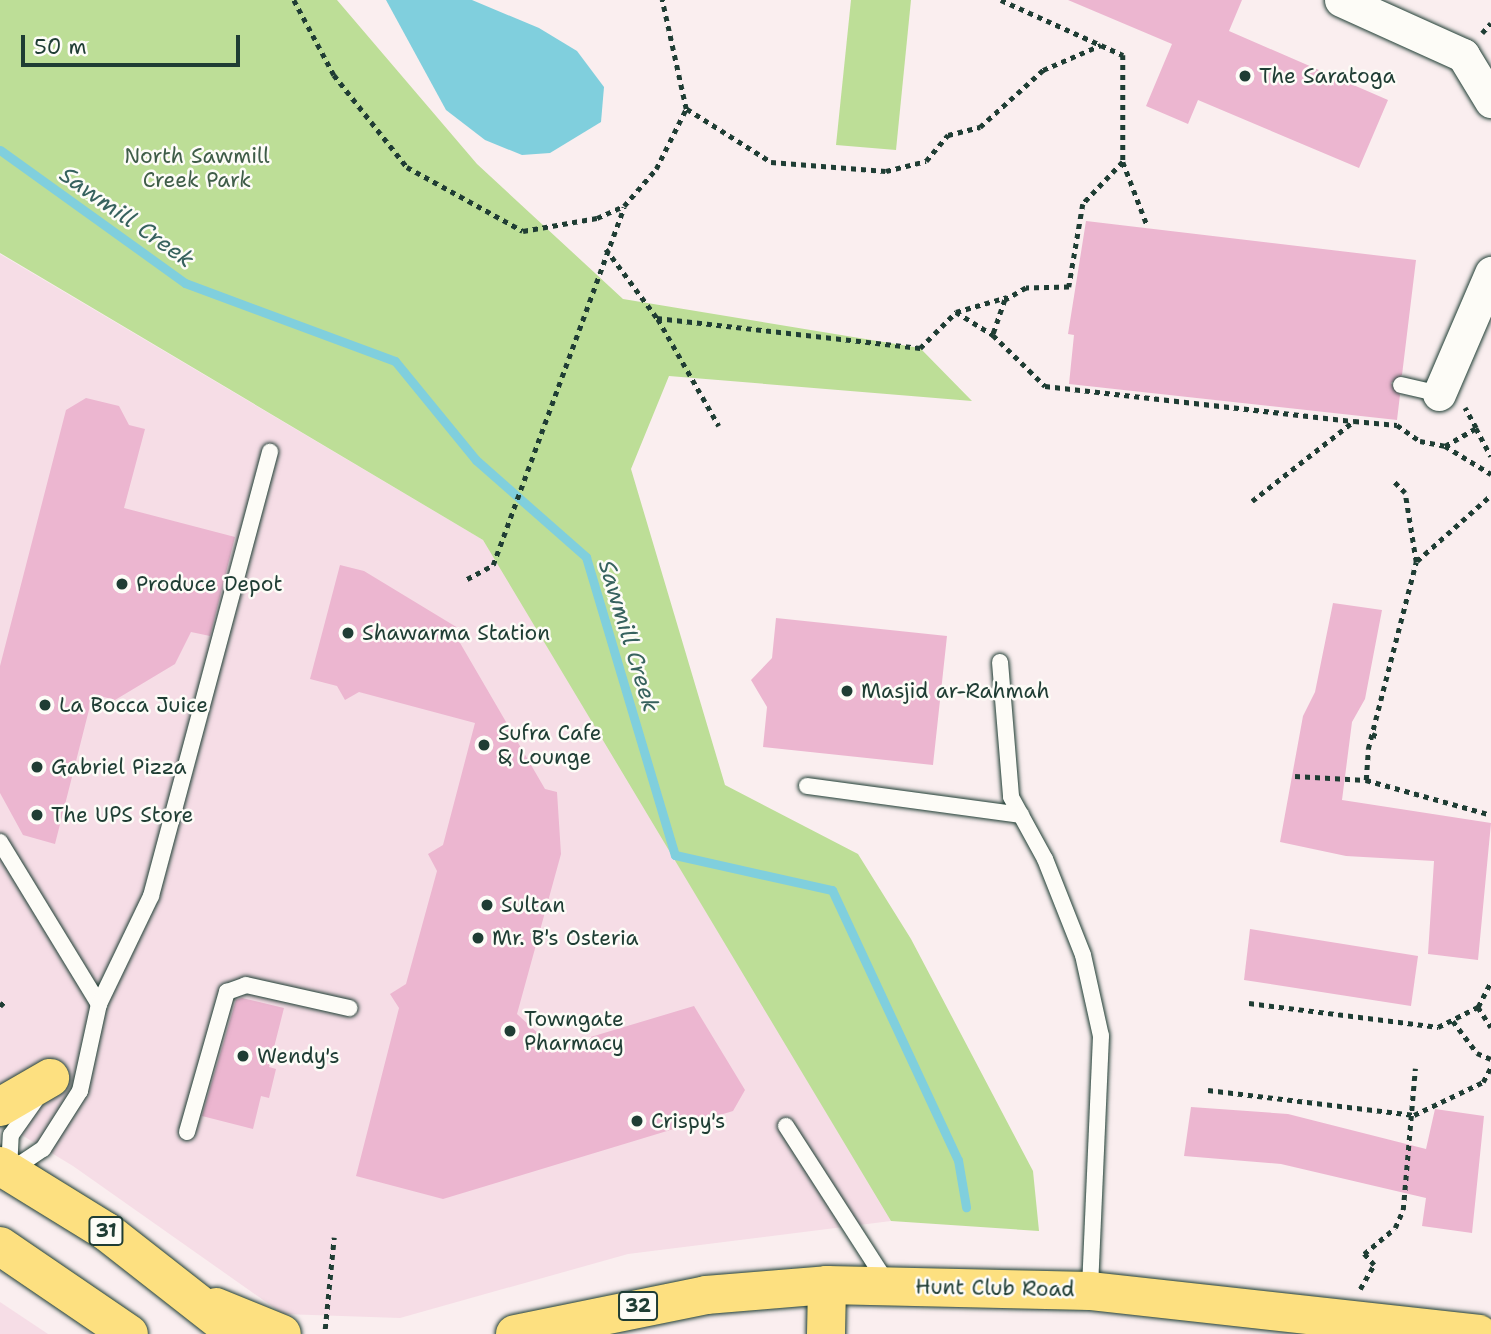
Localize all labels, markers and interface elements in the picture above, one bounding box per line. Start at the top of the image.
scale bar [24,21,243,65]
text: 50 m [34,33,87,61]
place label: The Saratoga [1259,63,1396,89]
marker: The Saratoga [1237,68,1253,84]
park label: North Sawmill Creek Park [124,143,270,193]
water label: Sawmill Creek [54,160,200,274]
water label: Sawmill Creek [593,557,665,715]
place label: Produce Depot [136,571,283,597]
marker: Produce Depot [114,576,130,592]
place label: Shawarma Station [362,620,550,646]
marker: Shawarma Station [340,625,356,641]
place label: Masjid ar-Rahmah [861,678,1050,704]
marker: Masjid ar-Rahmah [839,683,855,699]
place label: La Bocca Juice [59,692,208,718]
marker: La Bocca Juice [37,697,53,713]
place label: Sufra Cafe & Lounge [498,720,602,770]
marker: Sufra Cafe & Lounge [476,737,492,753]
place label: Gabriel Pizza [51,754,187,780]
marker: Gabriel Pizza [29,759,45,775]
place label: The UPS Store [51,802,193,828]
marker: The UPS Store [29,807,45,823]
place label: Sultan [501,892,565,918]
marker: Sultan [479,897,495,913]
place label: Mr. B's Osteria [492,925,639,951]
marker: Mr. B's Osteria [470,930,486,946]
place label: Towngate Pharmacy [524,1006,624,1056]
marker: Towngate Pharmacy [502,1023,518,1039]
place label: Wendy's [257,1043,340,1069]
marker: Wendy's [235,1048,251,1064]
place label: Crispy's [651,1108,725,1134]
marker: Crispy's [629,1113,645,1129]
road number: 31 [87,1216,125,1246]
street label: Hunt Club Road [915,1274,1075,1302]
road number: 32 [617,1290,659,1322]

